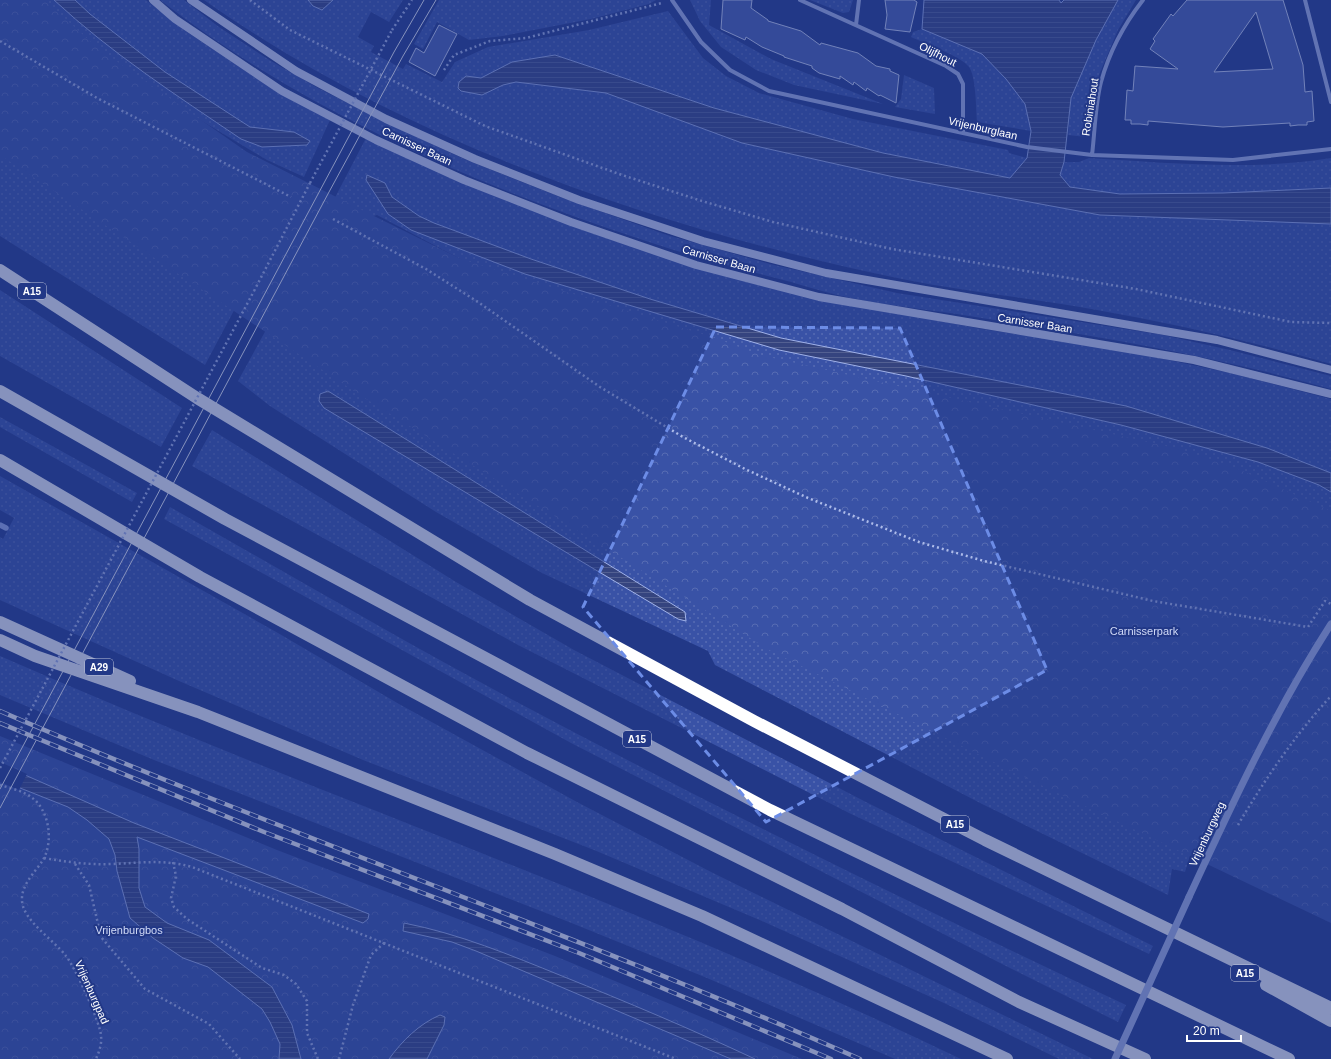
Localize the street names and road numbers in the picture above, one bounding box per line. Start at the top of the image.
street label: Olijfhout [917,39,959,69]
street label: Robiniahout [1079,77,1101,137]
street label: Vrijenburglaan [947,114,1019,142]
street label: Carnisser Baan [380,125,454,167]
street label: Carnisser Baan [681,243,757,275]
road number: A15 [18,283,46,299]
street label: Carnisser Baan [997,311,1073,335]
road number: A29 [85,659,113,675]
road number: A15 [623,731,651,747]
street label: Vrijenburgweg [1187,800,1227,868]
road number: A15 [941,816,969,832]
street label: Vrijenburgpad [73,958,111,1026]
road number: A15 [1231,965,1259,981]

